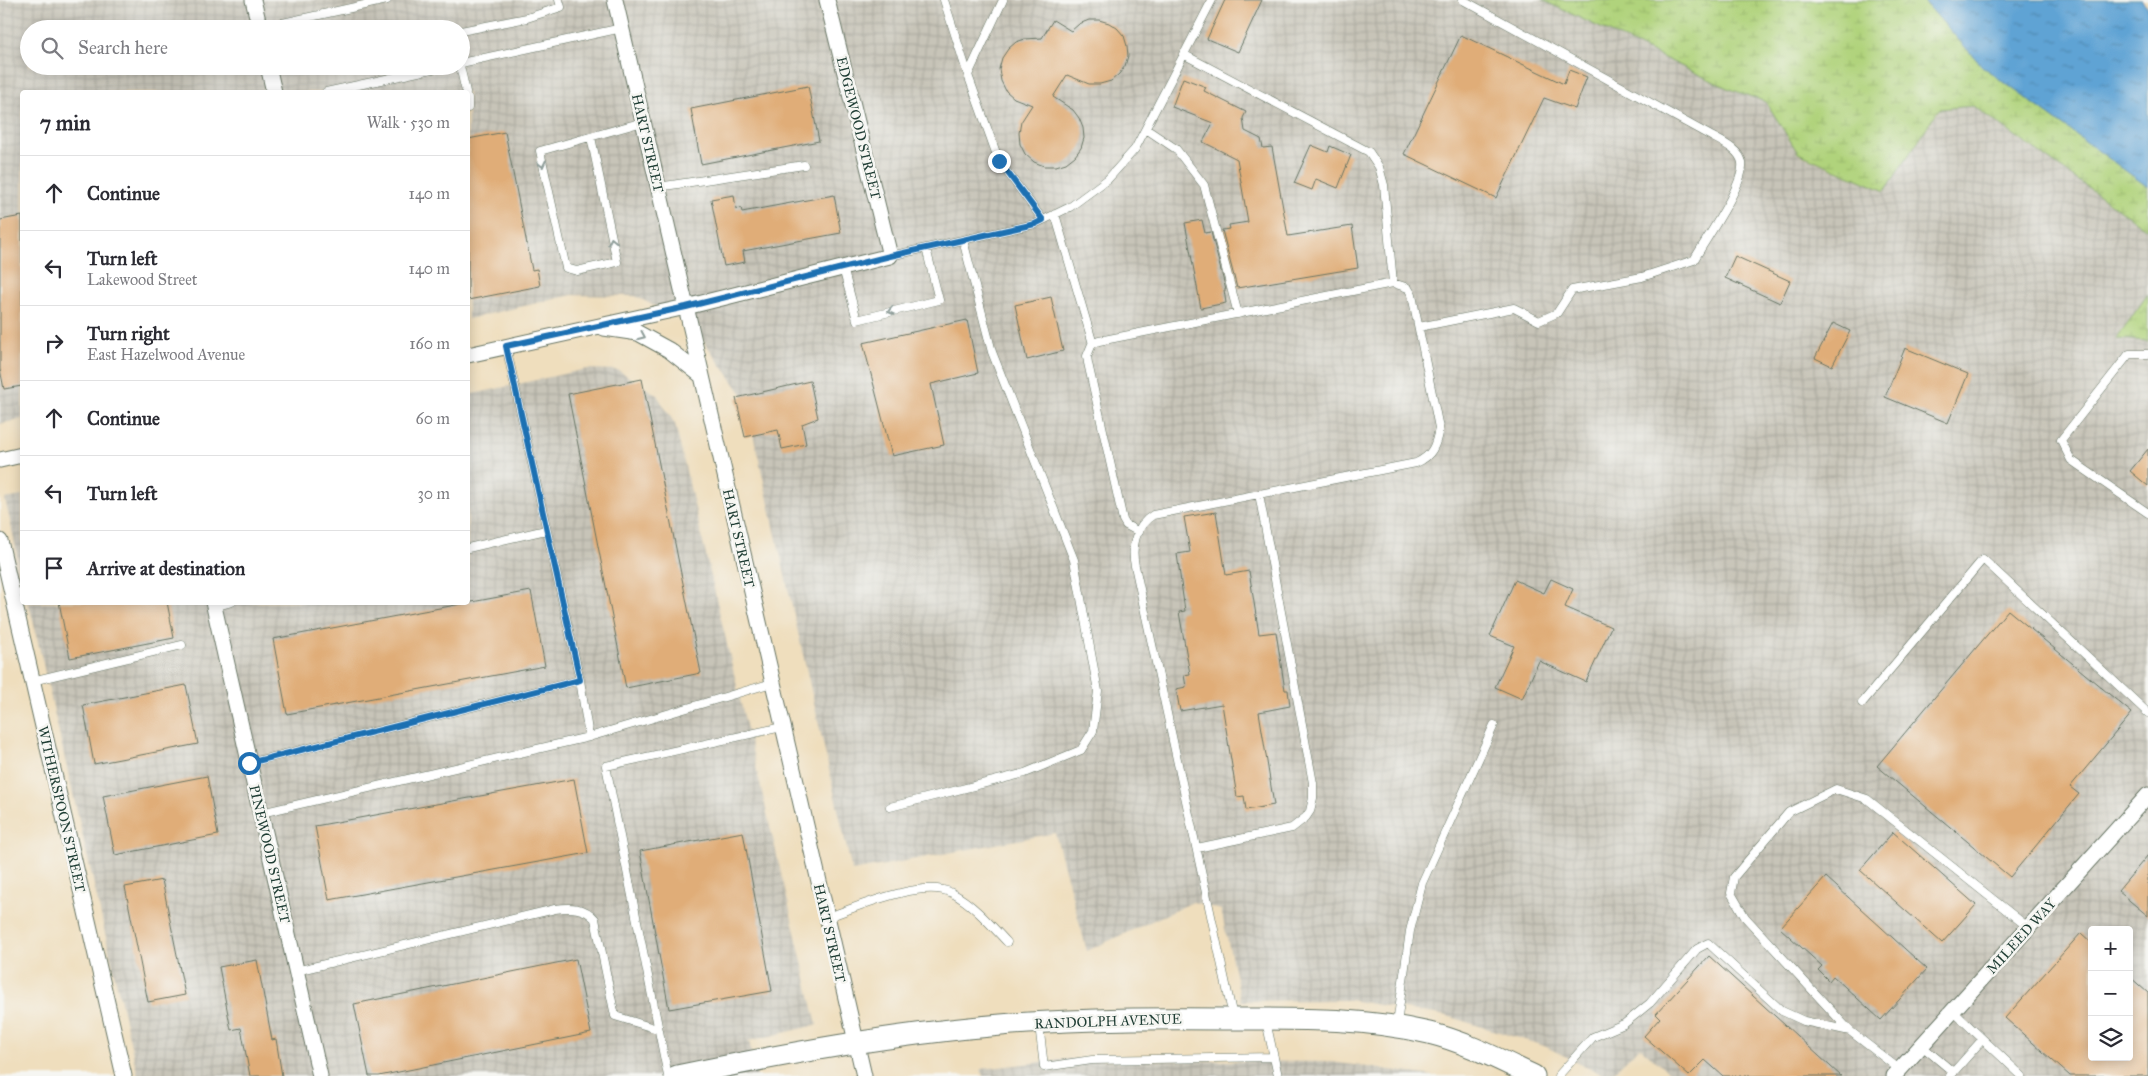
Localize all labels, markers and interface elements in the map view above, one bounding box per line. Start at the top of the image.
search box [20,20,470,75]
icon: search [38,34,66,62]
text: Search here [78,36,168,59]
street label: EDGEWOOD STREET [833,55,885,202]
street label: HART STREET [628,92,667,195]
text: 7 min [40,110,91,136]
text: Walk · 530 m [367,113,450,132]
route end [988,150,1011,173]
one-way arrow [536,159,547,168]
icon: ahead [40,179,68,207]
text: Continue [87,182,160,205]
text: 140 m [409,184,450,203]
one-way arrow [608,236,618,245]
text: Turn left [87,247,157,270]
icon: left [40,254,68,282]
text: 140 m [409,259,450,278]
text: Lakewood Street [87,270,198,289]
one-way arrow [887,305,896,316]
text: Turn right [87,322,170,345]
icon: right [40,329,68,357]
one-way arrow [637,330,646,341]
text: 160 m [409,334,450,353]
text: East Hazelwood Avenue [87,345,245,364]
icon: ahead [40,404,68,432]
text: Continue [87,407,160,430]
text: 60 m [416,409,450,428]
icon: left [40,479,68,507]
text: Turn left [87,482,157,505]
text: 30 m [417,484,450,503]
street label: HART STREET [719,487,758,590]
icon: arrive [40,554,68,582]
text: Arrive at destination [87,557,245,580]
street label: WITHERSPOON STREET [34,724,89,894]
route start [238,752,261,775]
street label: PINEWOOD STREET [245,783,294,925]
street label: HART STREET [810,882,849,985]
street label: MILEED WAY [1983,894,2060,978]
map controls [2088,926,2133,1061]
button: + [2088,926,2133,971]
button: − [2088,971,2133,1016]
street label: RANDOLPH AVENUE [1034,1010,1182,1033]
button: layers [2088,1016,2133,1061]

